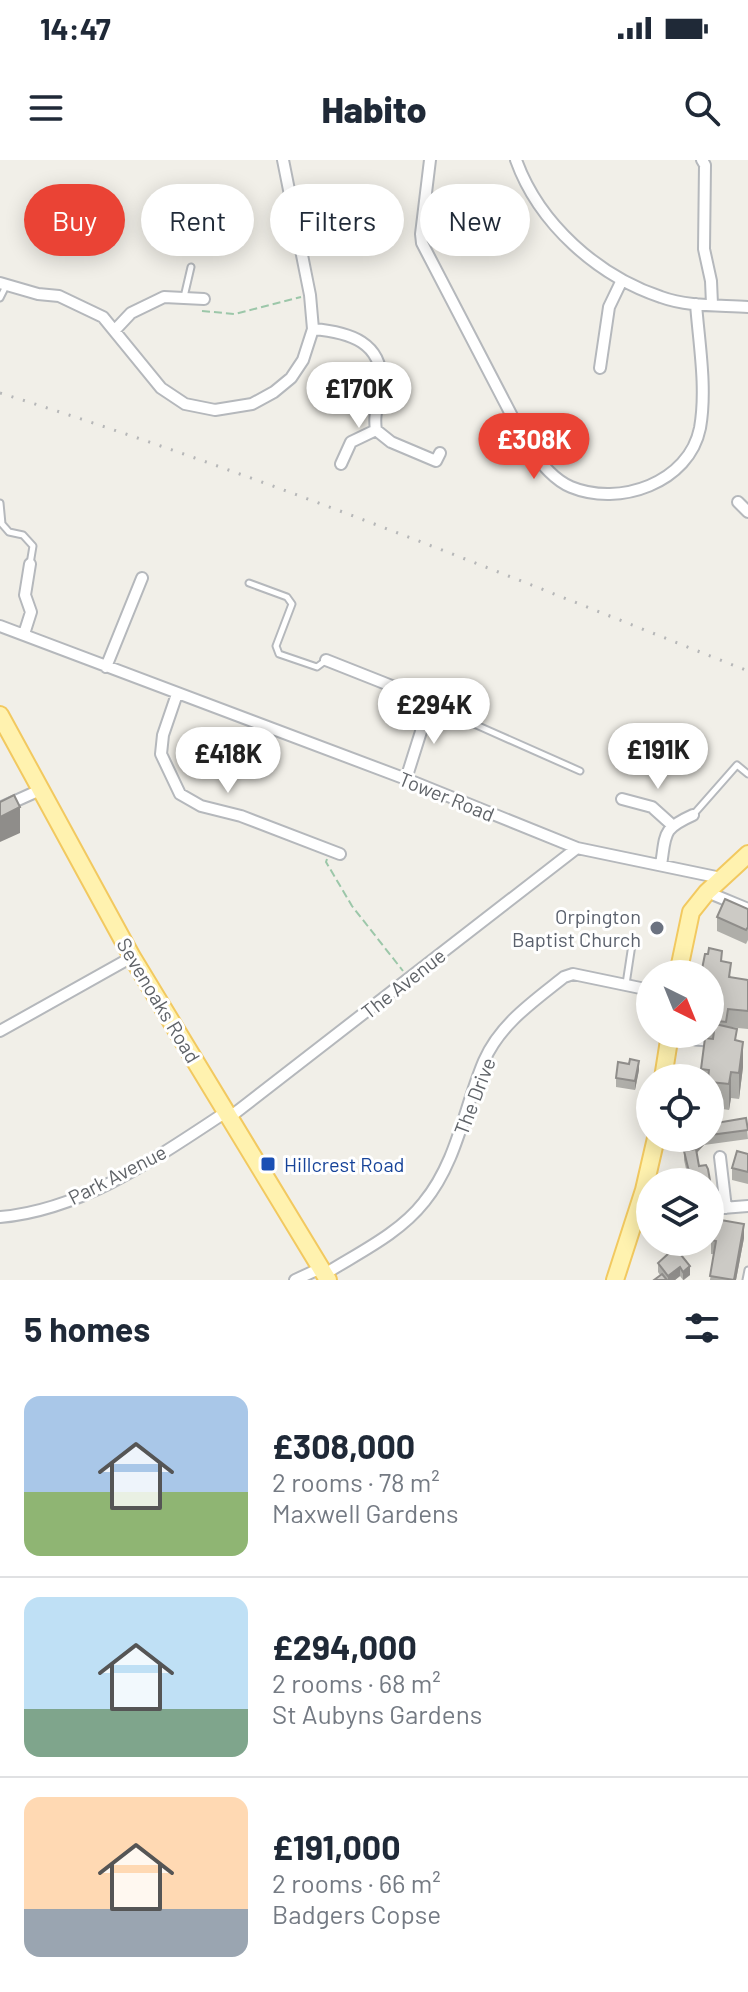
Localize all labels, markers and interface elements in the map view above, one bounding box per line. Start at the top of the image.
text: 14:47 [40,10,111,46]
icon: menu [24,86,68,130]
icon: search [680,86,724,130]
text: Habito [321,87,427,130]
chip: Buy [24,184,125,256]
chip: Rent [141,184,254,256]
chip: Filters [270,184,404,256]
chip: New [420,184,530,256]
pin: £170K [303,362,415,430]
text: £170K [324,372,394,403]
pin: £308K [478,413,590,481]
text: £308K [496,423,572,454]
pin: £294K [378,678,490,746]
text: £294K [396,688,472,719]
pin: £191K [602,723,714,791]
pin: £418K [172,727,284,795]
text: £191K [626,733,690,764]
text: £418K [194,737,262,768]
street label: Tower Road [396,766,498,826]
place label: Orpington Baptist Church [512,904,641,951]
marker: Orpington Baptist Church [648,919,666,937]
street label: Sevenoaks Road [112,933,206,1067]
street label: The Avenue [356,943,450,1023]
north arrow [636,960,724,1048]
map controls [636,960,724,1256]
street label: The Drive [448,1054,500,1138]
button: locate [636,1064,724,1152]
street label: Park Avenue [64,1139,170,1209]
place label: Hillcrest Road [284,1152,405,1176]
marker: Hillcrest Road [259,1155,277,1173]
button: layers [636,1168,724,1256]
icon: filters [680,1306,724,1350]
text: 5 homes [24,1308,150,1349]
text: £308,000 [272,1425,415,1466]
icon: home [88,1428,184,1524]
text: 2 rooms · 78 m² [272,1466,440,1497]
text: Maxwell Gardens [272,1497,459,1528]
text: £294,000 [272,1626,417,1667]
icon: home [88,1629,184,1725]
text: 2 rooms · 68 m² [272,1667,441,1698]
text: St Aubyns Gardens [272,1698,482,1729]
text: £191,000 [272,1826,401,1867]
icon: home [88,1829,184,1925]
text: 2 rooms · 66 m² [272,1867,441,1898]
text: Badgers Copse [272,1898,441,1929]

